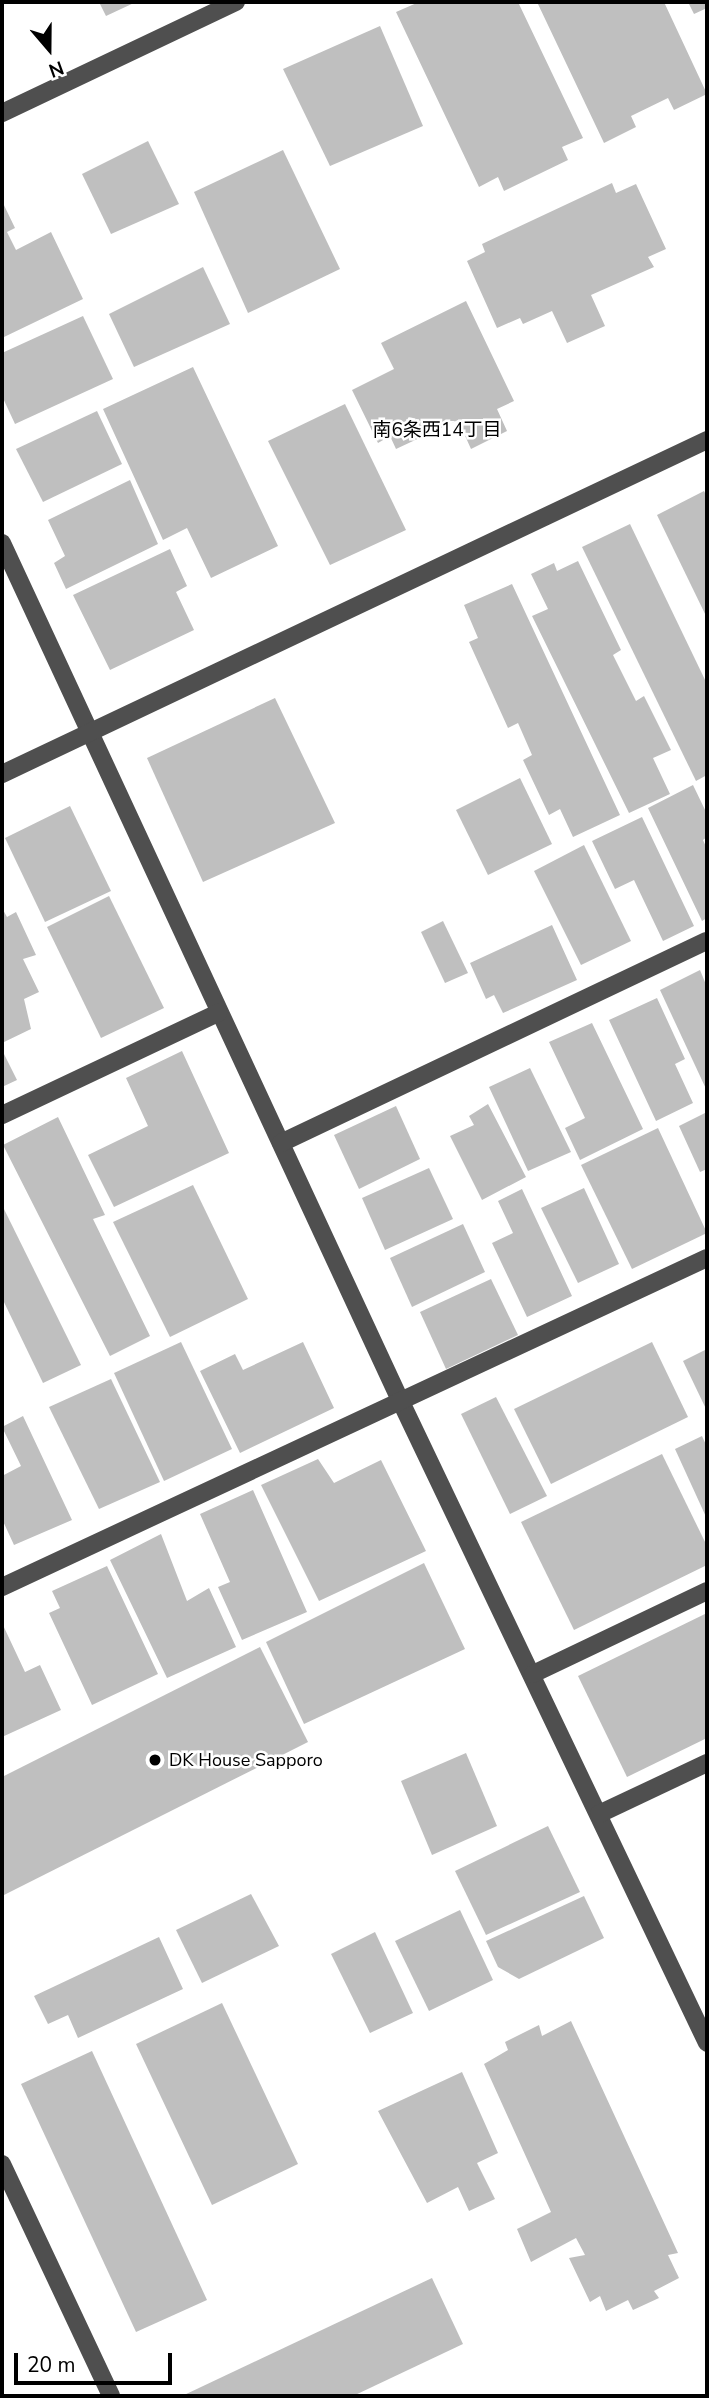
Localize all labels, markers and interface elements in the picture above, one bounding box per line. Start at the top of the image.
north arrow [14,14,84,84]
text: N [45,54,67,83]
district label: 南6条西14丁目 [372,420,502,442]
place label: DK House Sapporo [169,1749,323,1771]
marker: DK House Sapporo [147,1752,163,1768]
scale bar [18,2338,175,2382]
text: 20 m [27,2351,76,2379]

